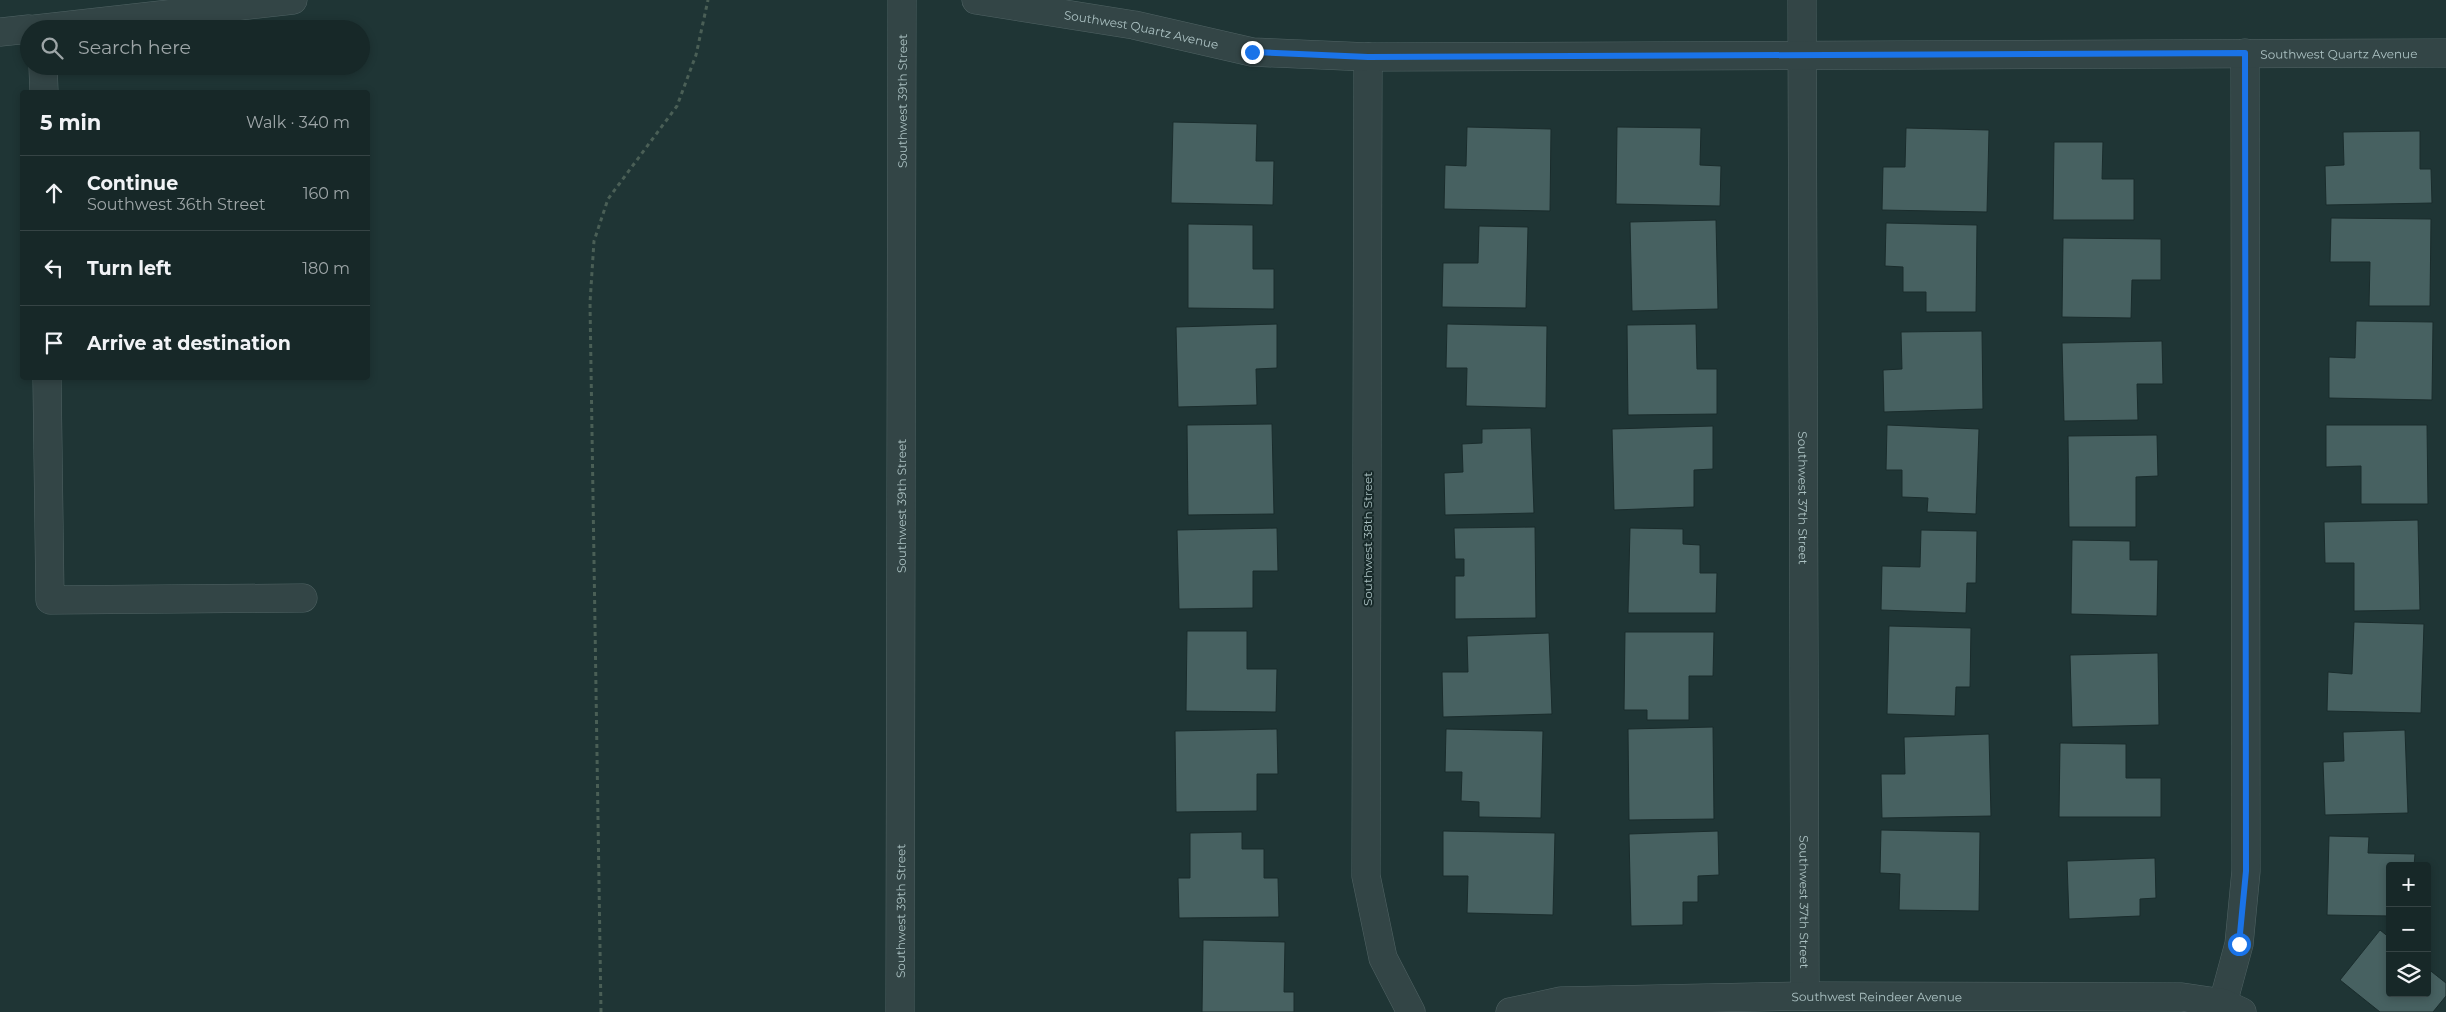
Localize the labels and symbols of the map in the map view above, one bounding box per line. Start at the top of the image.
street label: Southwest Quartz Avenue [1063,7,1220,52]
street label: Southwest 39th Street [894,34,909,168]
route end [1241,41,1264,64]
street label: Southwest Quartz Avenue [2260,46,2417,61]
street label: Southwest 37th Street [1796,431,1811,565]
street label: Southwest 39th Street [893,439,909,573]
street label: Southwest 38th Street [1360,472,1375,606]
street label: Southwest 37th Street [1797,835,1812,969]
street label: Southwest 39th Street [893,844,908,978]
route start [2228,933,2251,956]
street label: Southwest Reindeer Avenue [1791,988,1962,1004]

